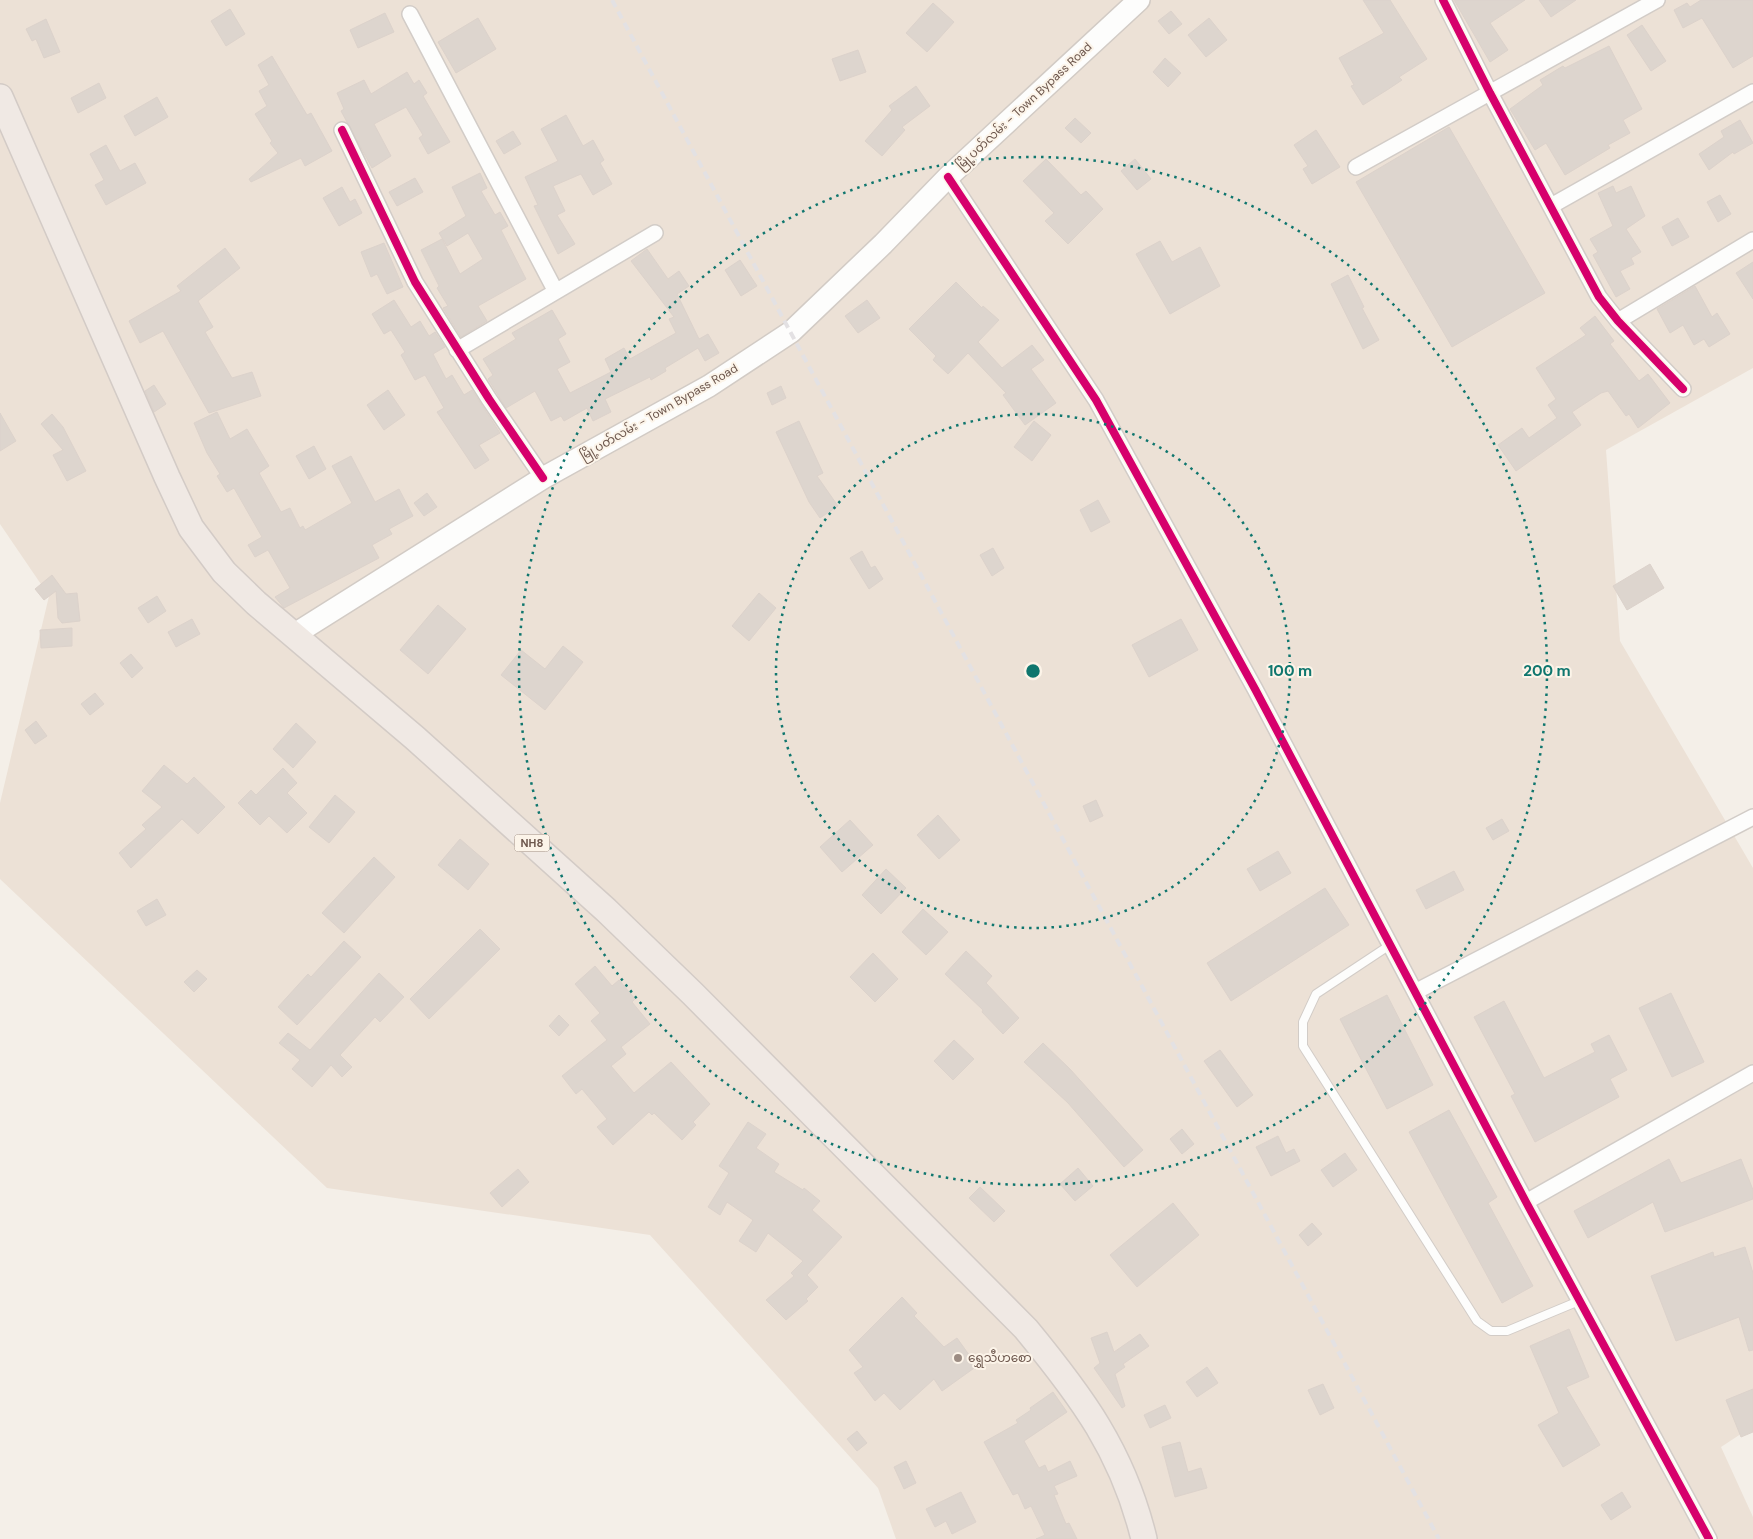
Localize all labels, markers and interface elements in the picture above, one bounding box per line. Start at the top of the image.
street label: မြို့ပတ်လမ်း - Town Bypass Road [952,38,1097,175]
street label: မြို့ပတ်လမ်း - Town Bypass Road [577,359,742,466]
text: 100 m [1268,661,1312,681]
text: 200 m [1523,661,1571,681]
centre of rings [1024,662,1042,680]
road number: NH8 [514,834,550,851]
place label: ရွှေသီဟစော [968,1349,1032,1368]
marker: ရွှေသီဟစော [952,1352,964,1364]

